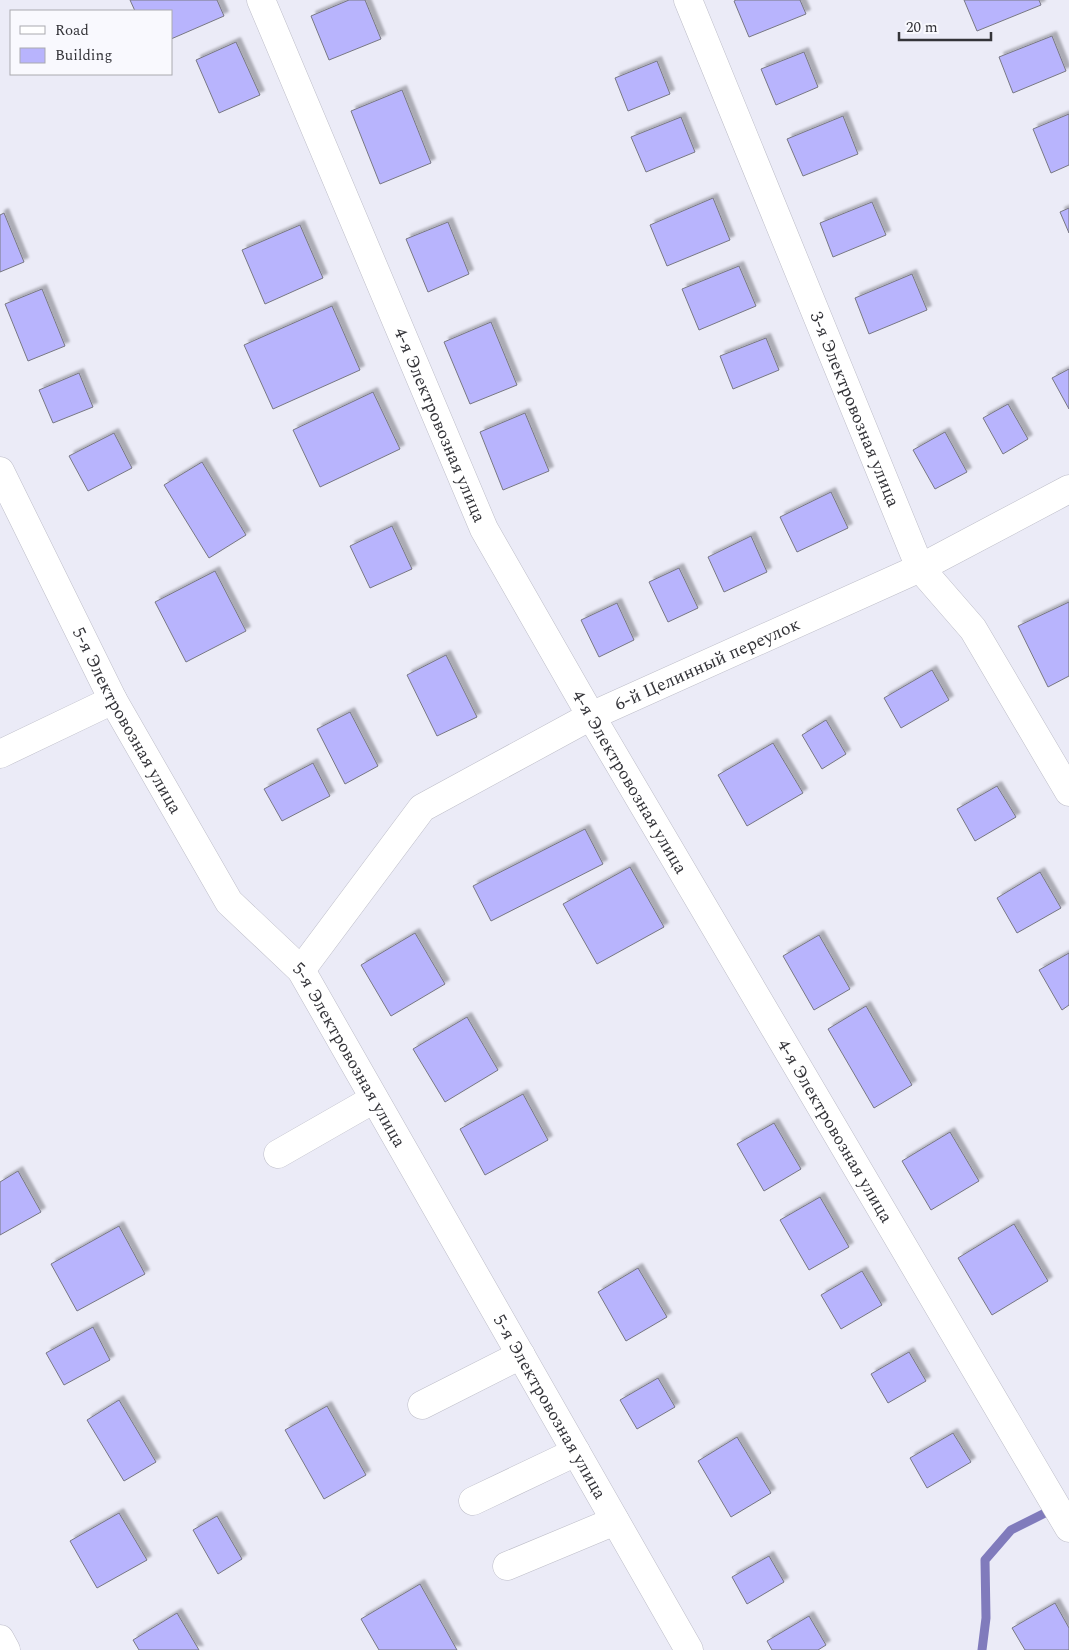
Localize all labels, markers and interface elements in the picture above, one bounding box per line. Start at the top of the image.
legend [10,10,172,75]
scale bar [899,10,992,42]
text: 20 m [906,16,938,39]
text: Road [55,19,89,42]
text: Building [55,44,112,67]
street label: 3-я Электровозная улица [803,307,907,511]
street label: 4-я Электровозная улица [387,323,493,527]
street label: 6-й Целинный переулок [610,611,804,718]
street label: 5-я Электровозная улица [65,623,189,819]
street label: 4-я Электровозная улица [565,685,694,879]
street label: 5-я Электровозная улица [286,956,413,1153]
street label: 4-я Электровозная улица [770,1034,900,1228]
street label: 5-я Электровозная улица [486,1309,613,1505]

